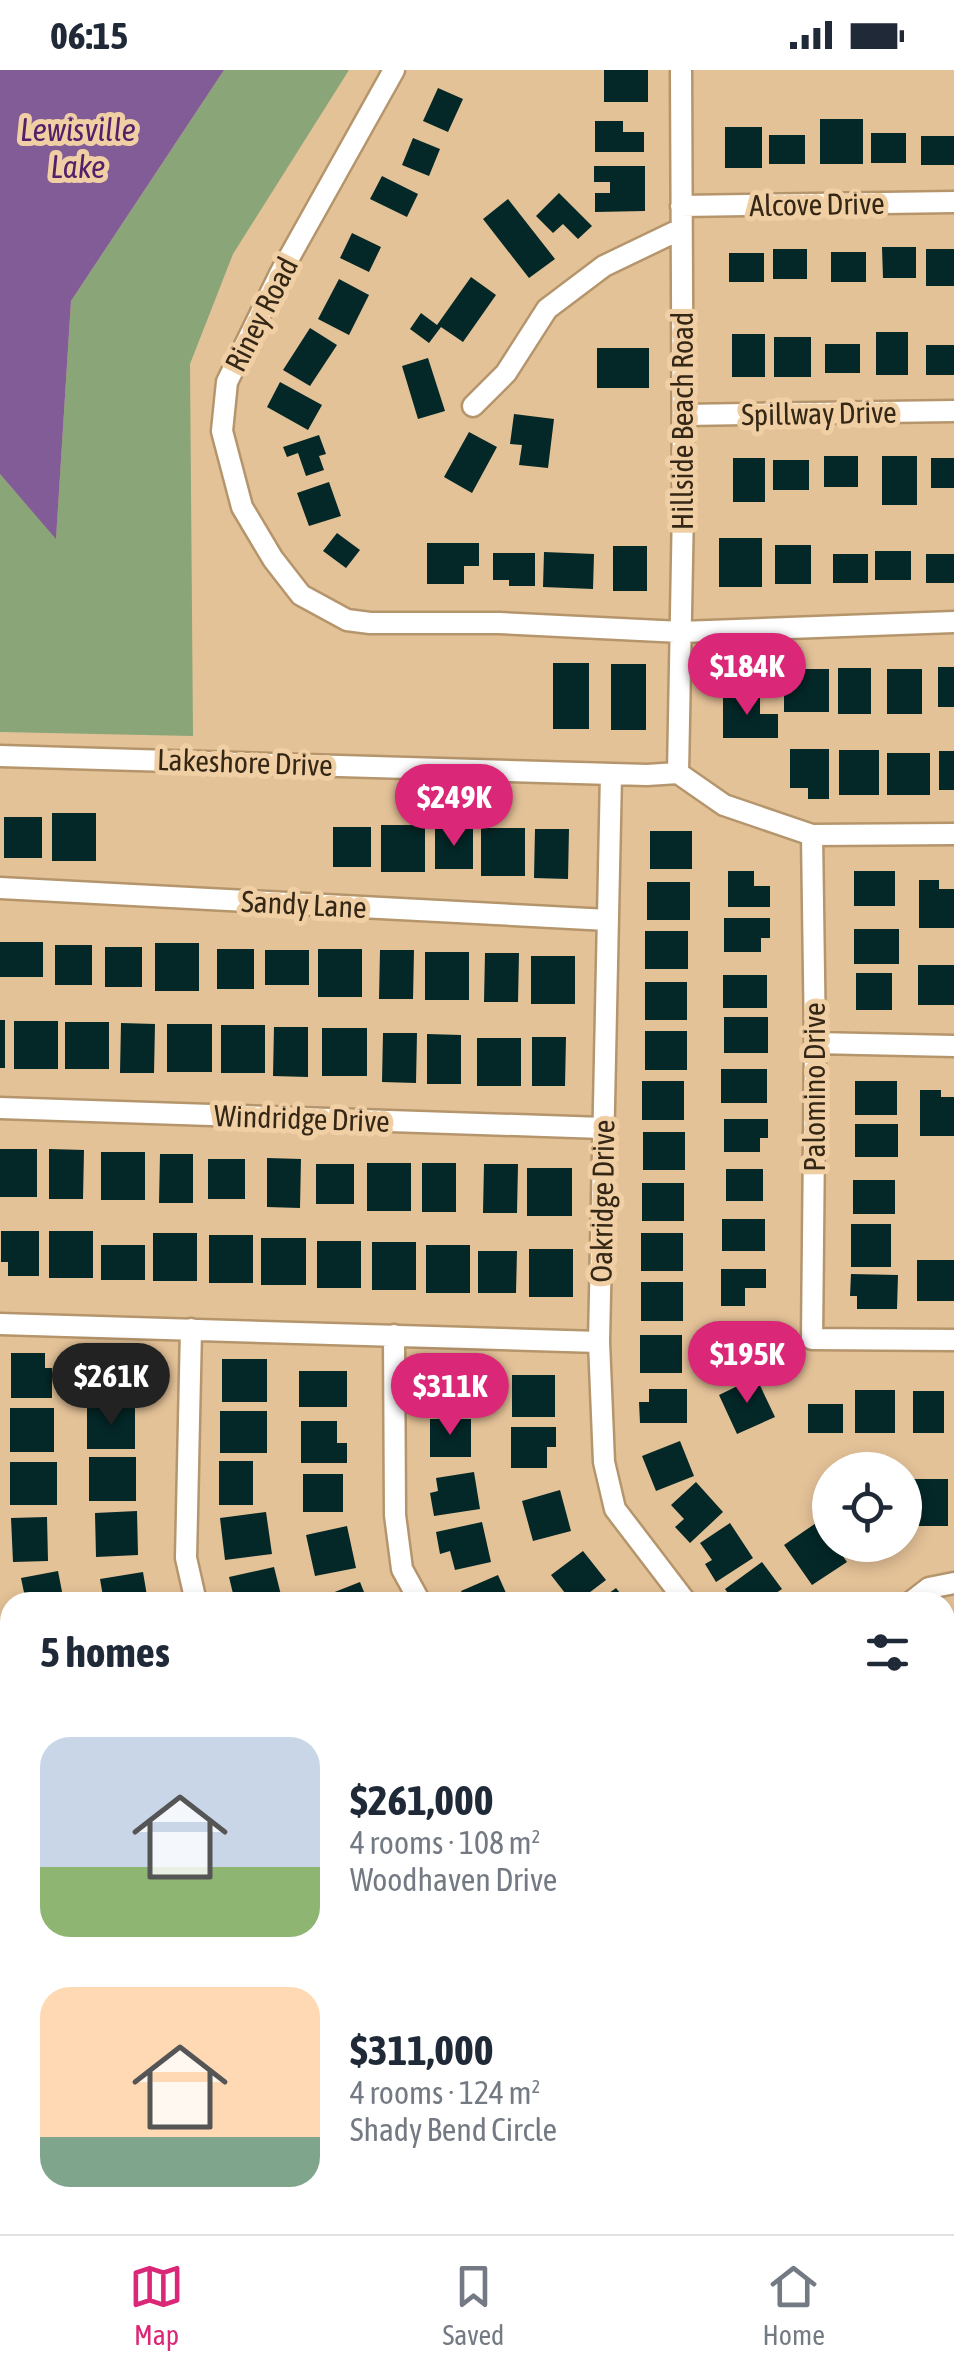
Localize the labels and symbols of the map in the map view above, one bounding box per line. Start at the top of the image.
water label: Lewisville Lake [20,111,136,185]
street label: Alcove Drive [749,186,885,222]
street label: Riney Road [218,251,304,377]
street label: Hillside Beach Road [665,312,699,530]
street label: Spillway Drive [741,395,897,431]
pin: $184K [677,633,817,718]
street label: Lakeshore Drive [157,742,333,782]
pin: $249K [384,764,524,849]
street label: Sandy Lane [240,884,368,924]
street label: Palomino Drive [797,1002,831,1172]
street label: Windridge Drive [214,1098,390,1138]
street label: Oakridge Drive [584,1119,620,1283]
pin: $195K [677,1321,817,1406]
pin: $261K [41,1343,181,1428]
pin: $311K [380,1353,520,1438]

